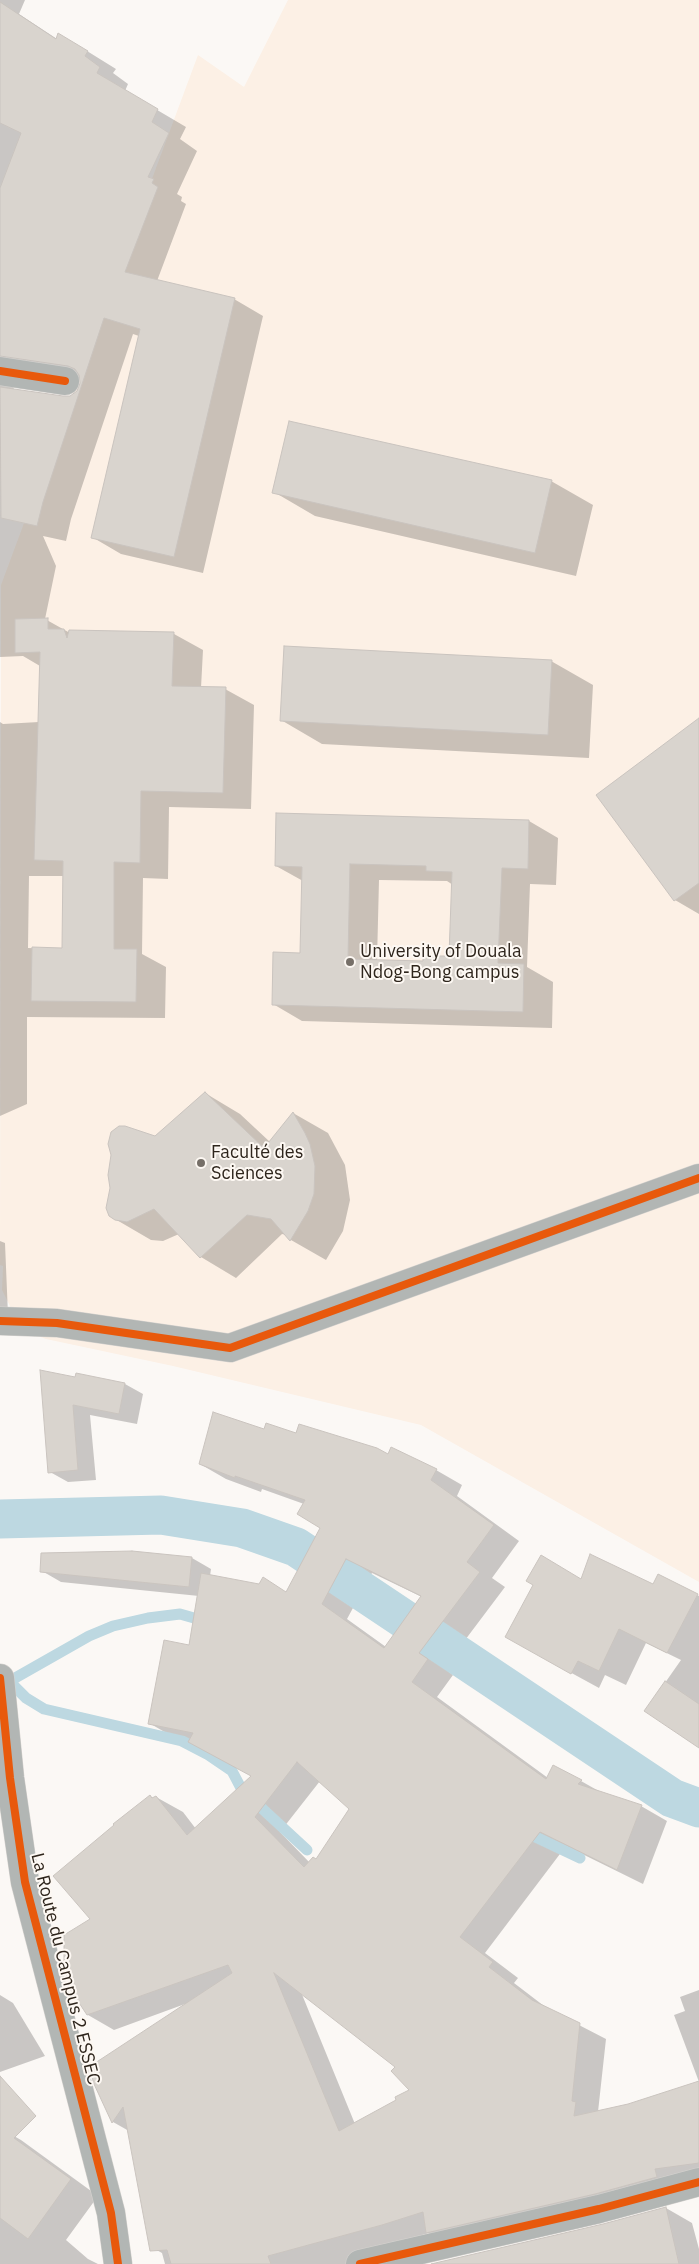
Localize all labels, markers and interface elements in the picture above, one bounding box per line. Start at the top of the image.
place label: University of Douala Ndog-Bong campus [360,941,521,984]
marker: University of Douala Ndog-Bong campus [344,956,356,968]
place label: Faculté des Sciences [211,1142,304,1184]
marker: Faculté des Sciences [195,1157,207,1169]
street label: La Route du Campus 2 ESSEC [26,1851,104,2087]

